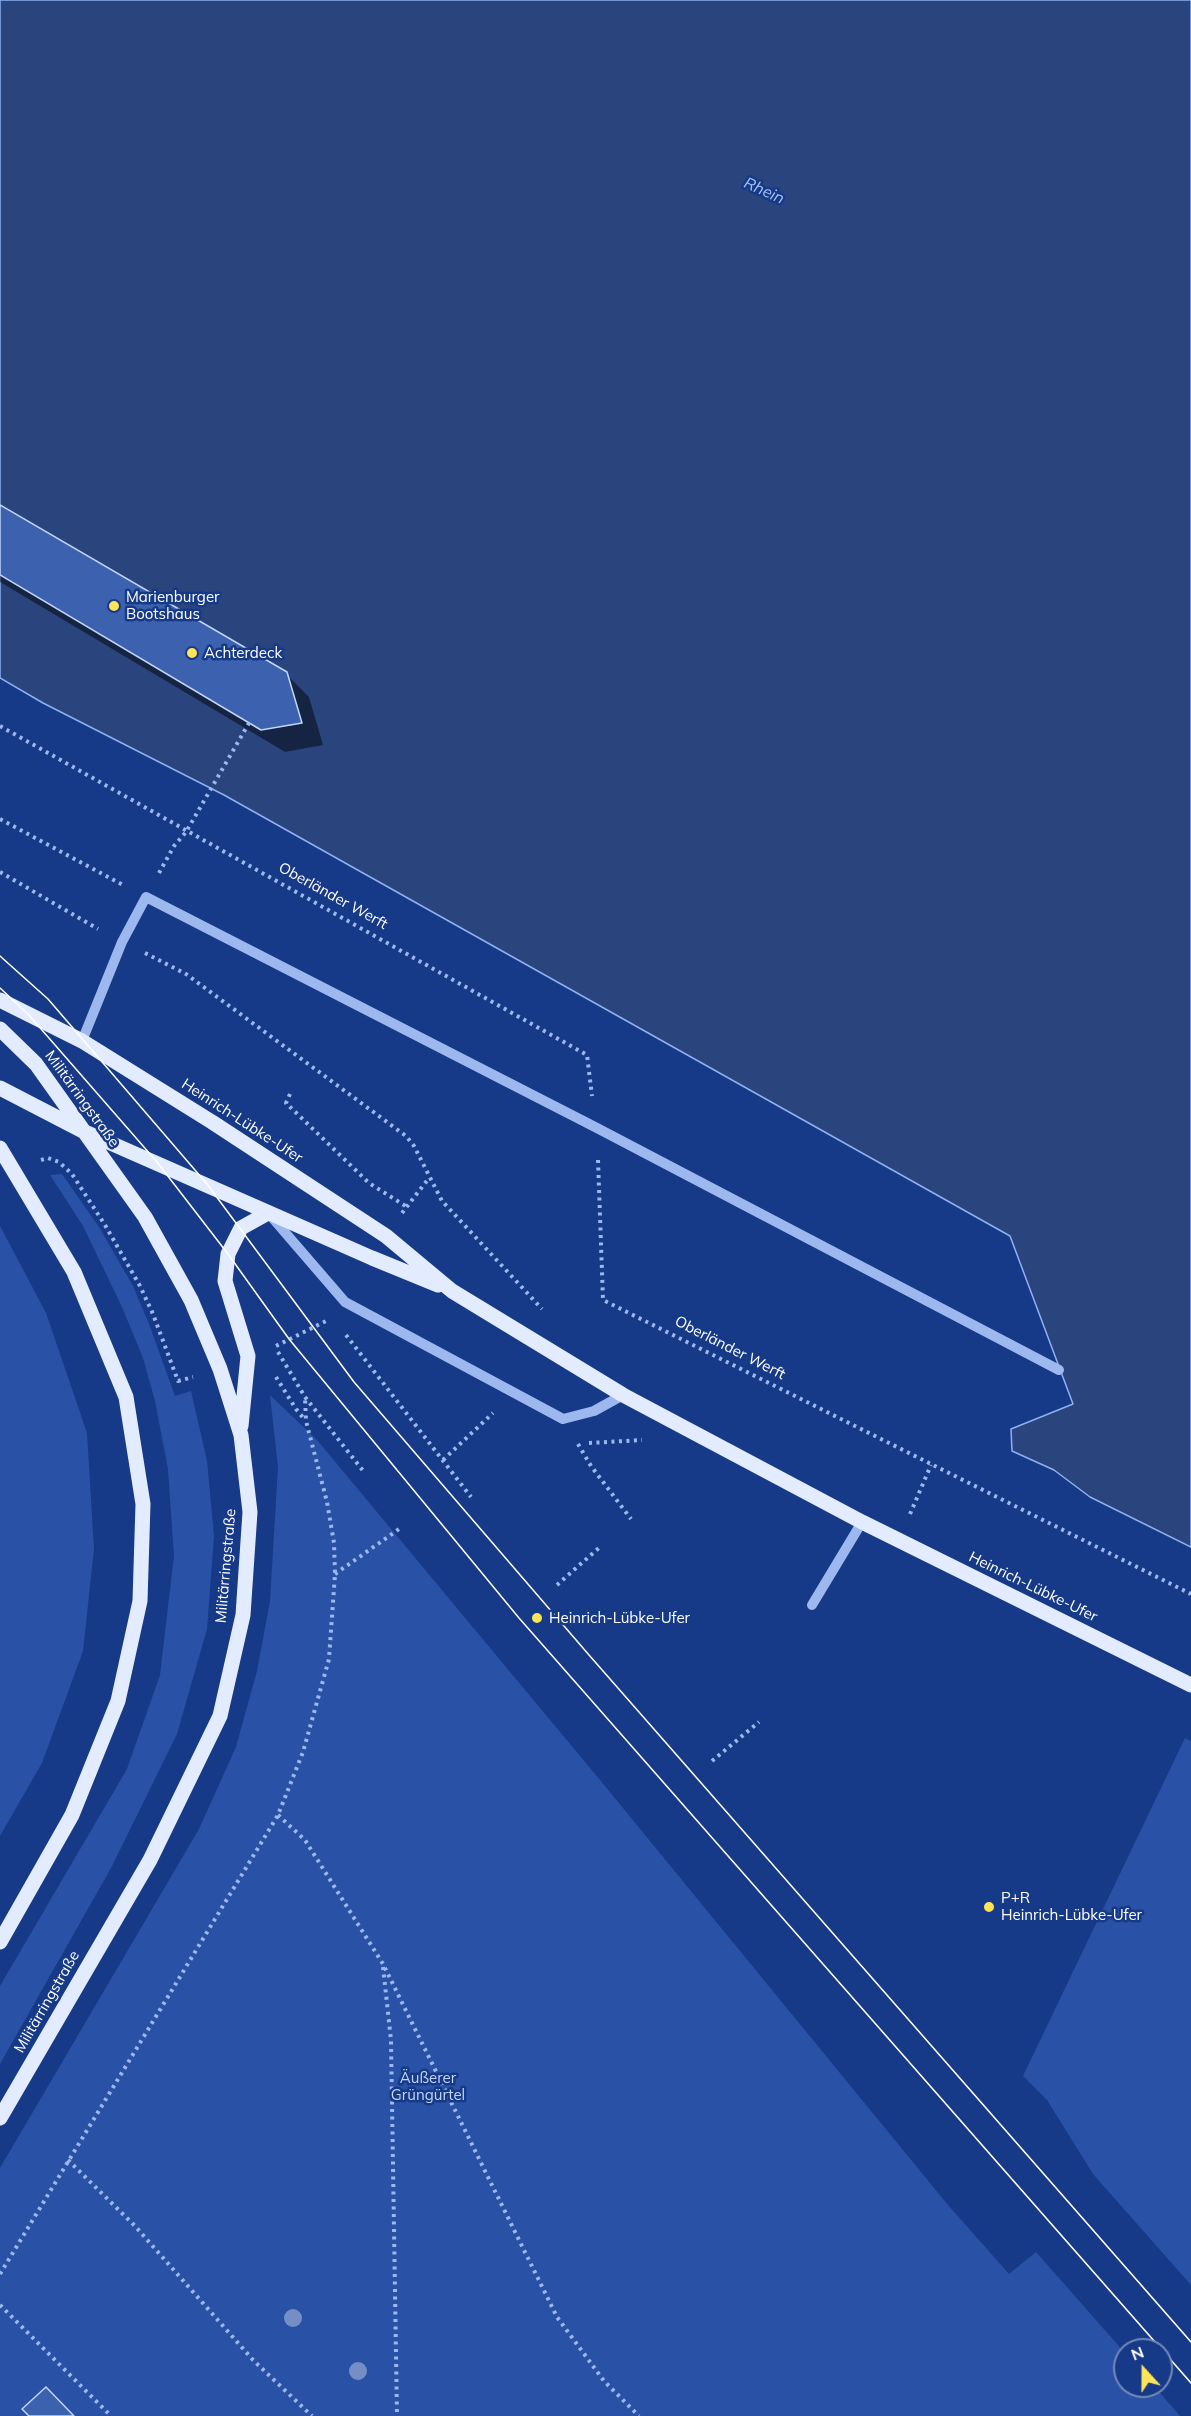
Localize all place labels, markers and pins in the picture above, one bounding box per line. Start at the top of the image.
place label: Marienburger Bootshaus [126,588,219,623]
marker: Marienburger Bootshaus [107,599,121,613]
place label: Achterdeck [204,644,282,662]
marker: Achterdeck [185,646,199,660]
place label: Heinrich-Lübke-Ufer [549,1609,690,1627]
marker: Heinrich-Lübke-Ufer [530,1611,544,1625]
place label: P+R Heinrich-Lübke-Ufer [1001,1889,1142,1924]
marker: P+R Heinrich-Lübke-Ufer [982,1900,996,1914]

